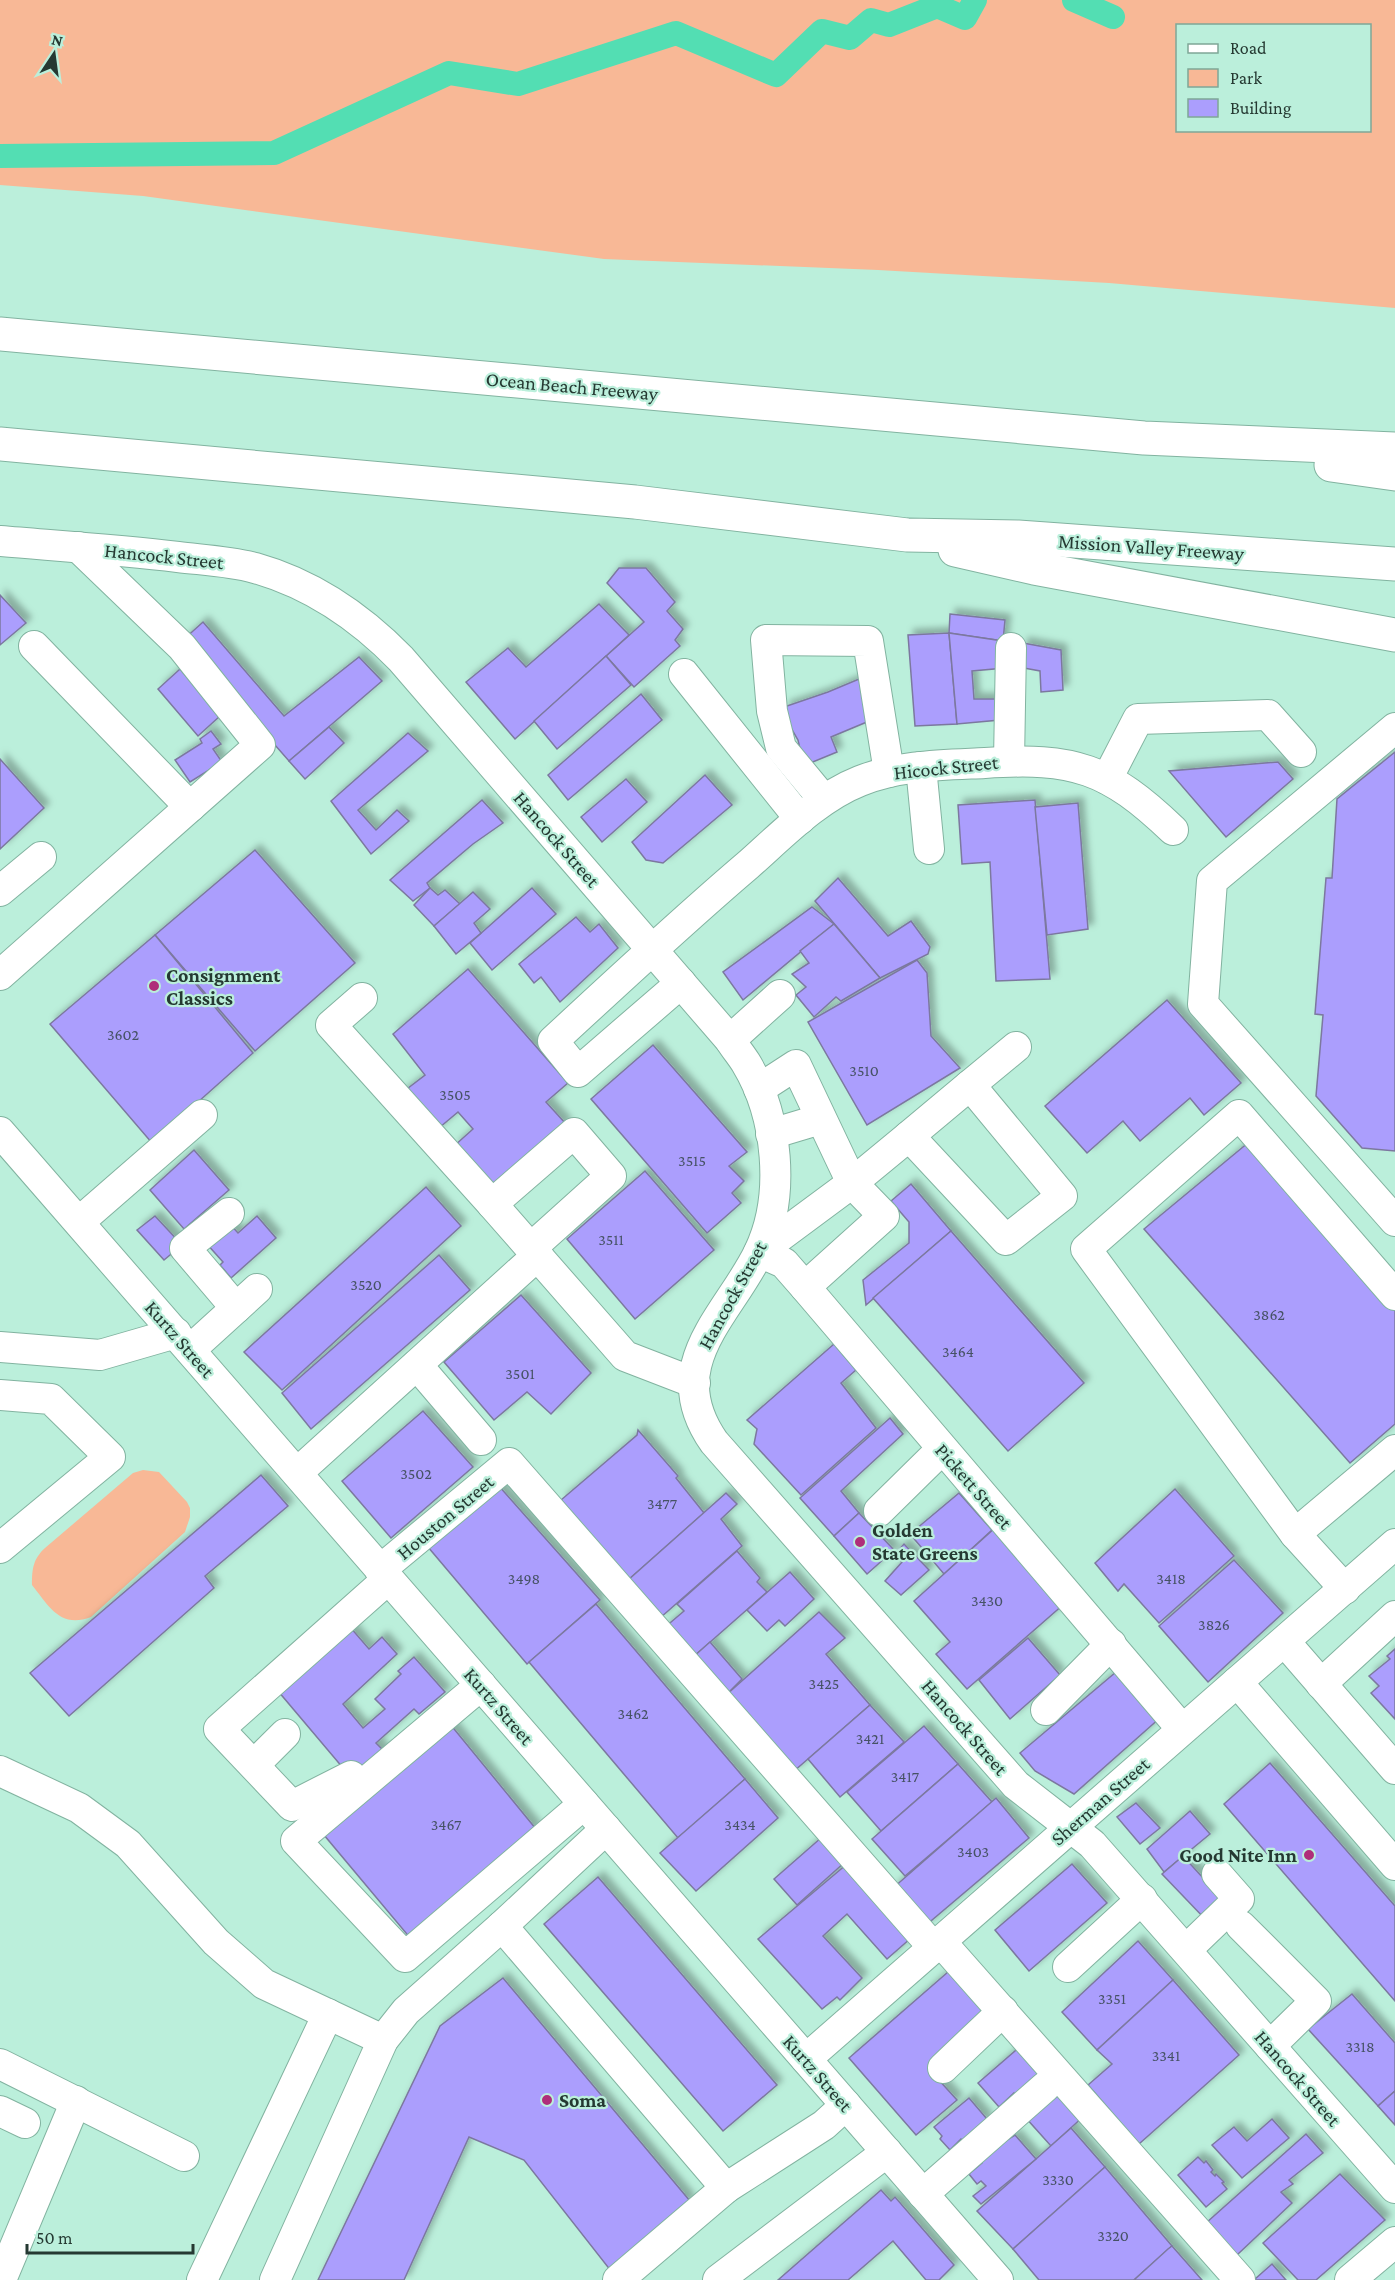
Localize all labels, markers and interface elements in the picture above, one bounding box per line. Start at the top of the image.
north arrow [24,24,84,84]
legend [1176,24,1371,132]
text: N [50,30,65,49]
text: Road [1230,38,1267,58]
text: Park [1230,68,1262,88]
text: Building [1230,98,1292,118]
street label: Ocean Beach Freeway [485,368,660,406]
street label: Mission Valley Freeway [1057,530,1245,566]
street label: Hancock Street [103,539,225,573]
street label: Hicock Street [893,751,1000,783]
street label: Hancock Street [509,787,605,892]
place label: Consignment Classics [166,964,281,1009]
marker: Consignment Classics [147,979,161,993]
house number: 3602 [107,1026,139,1043]
house number: 3510 [849,1062,879,1079]
house number: 3505 [439,1086,471,1103]
house number: 3515 [678,1152,706,1169]
house number: 3511 [598,1231,624,1248]
street label: Hancock Street [693,1237,771,1353]
house number: 3520 [350,1276,382,1293]
street label: Kurtz Street [141,1296,220,1382]
house number: 3862 [1253,1306,1285,1323]
house number: 3464 [942,1343,974,1360]
house number: 3501 [505,1365,535,1382]
street label: Pickett Street [931,1439,1017,1533]
house number: 3502 [400,1465,432,1482]
street label: Houston Street [392,1470,498,1564]
house number: 3477 [647,1495,678,1512]
place label: Golden State Greens [872,1519,978,1564]
marker: Golden State Greens [853,1535,867,1549]
house number: 3498 [508,1570,540,1587]
house number: 3418 [1156,1570,1186,1587]
house number: 3430 [971,1592,1003,1609]
house number: 3826 [1198,1616,1230,1633]
street label: Kurtz Street [460,1663,539,1749]
house number: 3425 [809,1675,839,1692]
street label: Hancock Street [917,1675,1013,1780]
house number: 3462 [617,1705,649,1722]
house number: 3421 [856,1730,884,1747]
street label: Sherman Street [1046,1752,1154,1850]
house number: 3417 [891,1768,920,1785]
house number: 3467 [431,1816,462,1833]
house number: 3434 [724,1816,756,1833]
house number: 3403 [957,1843,989,1860]
place label: Good Nite Inn [1179,1844,1298,1866]
marker: Good Nite Inn [1302,1848,1316,1862]
house number: 3351 [1098,1990,1126,2007]
street label: Hancock Street [1250,2026,1346,2131]
street label: Kurtz Street [779,2030,858,2116]
house number: 3318 [1345,2038,1375,2055]
house number: 3341 [1152,2047,1180,2064]
place label: Soma [559,2089,606,2111]
marker: Soma [540,2093,554,2107]
house number: 3330 [1042,2171,1074,2188]
scale bar [27,2217,194,2255]
house number: 3320 [1097,2227,1129,2244]
text: 50 m [36,2228,73,2248]

